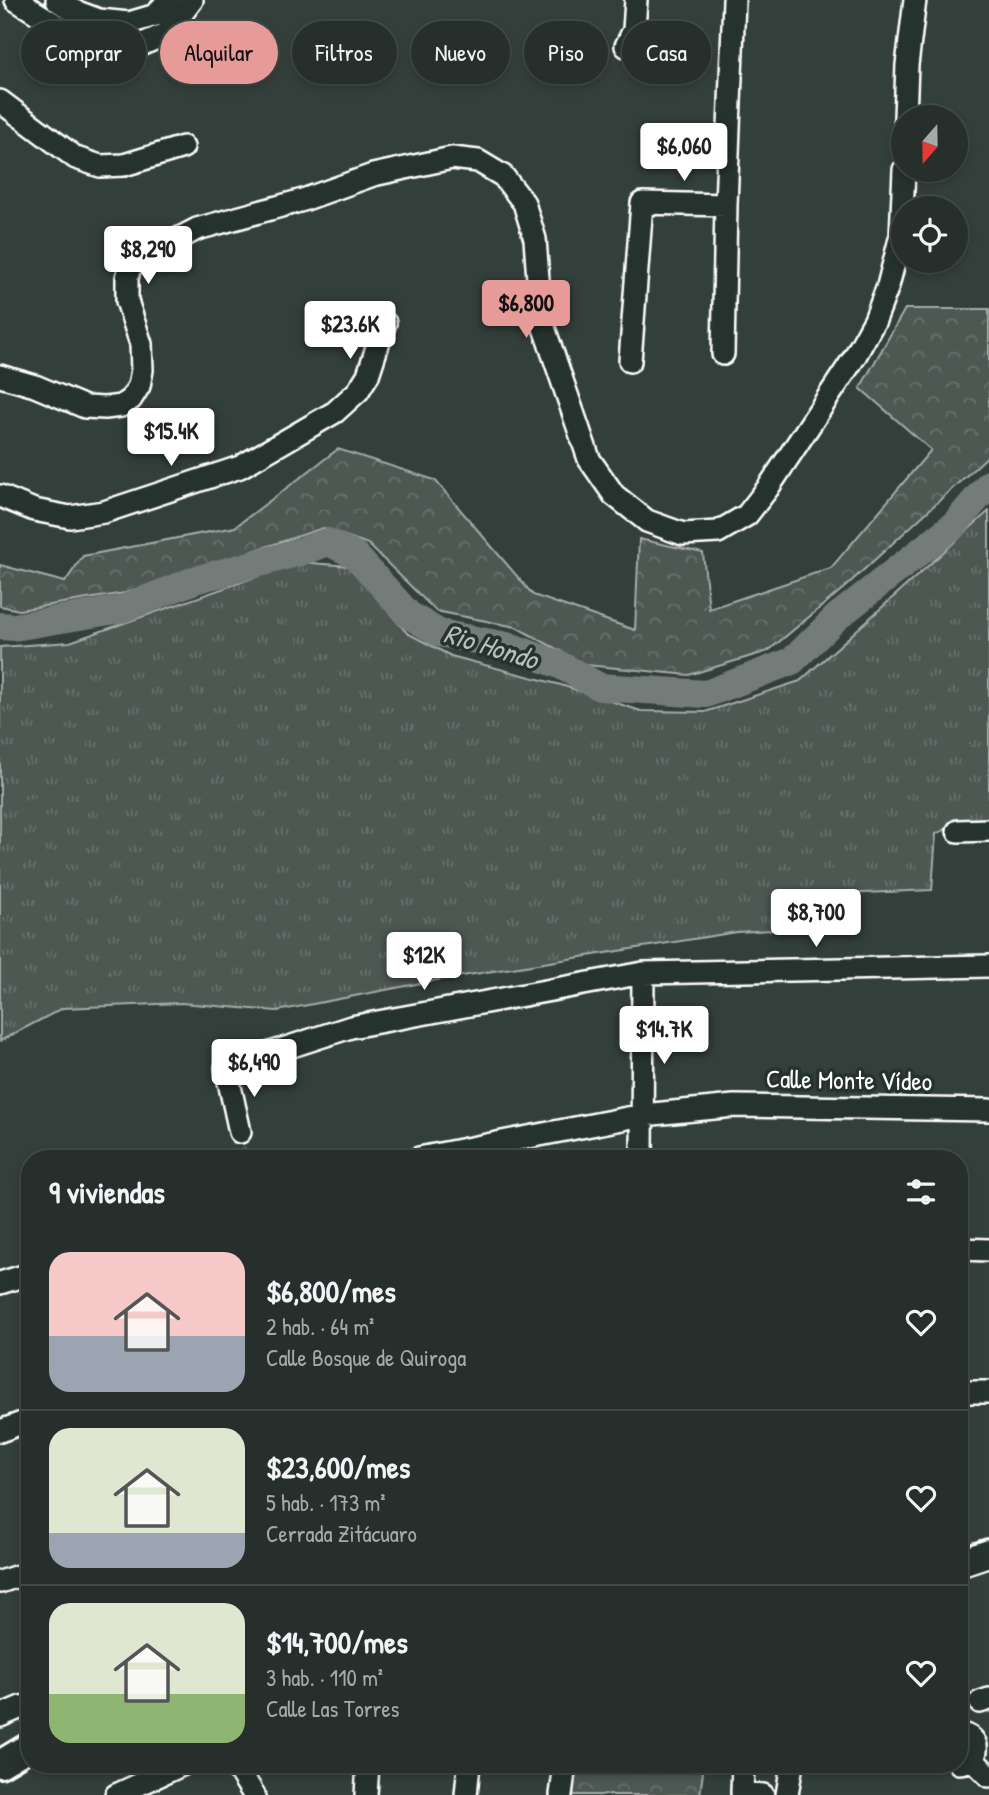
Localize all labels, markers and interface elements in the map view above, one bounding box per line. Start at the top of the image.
chip: Comprar [21,21,146,84]
chip: Alquilar [160,21,278,84]
chip: Filtros [292,21,397,84]
chip: Nuevo [411,21,510,84]
chip: Piso [524,21,608,84]
chip: Casa [622,21,711,84]
north arrow [891,105,968,182]
map controls [891,105,968,273]
pin: $6,060 [627,124,741,183]
text: $6,060 [656,130,712,161]
button: locate [891,196,968,273]
pin: $8,290 [91,226,205,286]
text: $8,290 [120,233,176,264]
pin: $6,800 [469,280,583,340]
text: $6,800 [498,287,554,318]
pin: $23.6K [293,302,407,361]
text: $23.6K [321,308,379,339]
pin: $15.4K [114,408,228,468]
text: $15.4K [143,415,199,446]
water label: Rio Hondo [440,614,544,679]
pin: $8,700 [759,890,873,949]
text: $8,700 [787,896,845,927]
pin: $12K [383,932,465,992]
text: $12K [403,939,445,970]
pin: $14.7K [607,1006,721,1066]
text: $14.7K [636,1013,692,1044]
pin: $6,490 [197,1040,311,1099]
text: $6,490 [228,1046,280,1077]
street label: Calle Monte Vídeo [766,1061,932,1098]
text: 9 viviendas [49,1172,165,1212]
icon: filters [902,1173,940,1211]
text: $6,800/mes [266,1271,396,1311]
icon: home [105,1280,189,1364]
icon: heart [902,1303,940,1341]
text: 2 hab. · 64 m² [266,1311,374,1342]
text: Calle Bosque de Quiroga [266,1342,466,1373]
text: $23,600/mes [266,1447,410,1487]
icon: home [105,1456,189,1540]
icon: heart [902,1479,940,1517]
text: 5 hab. · 173 m² [266,1487,386,1518]
text: Cerrada Zitácuaro [266,1518,417,1549]
text: $14,700/mes [266,1622,408,1662]
icon: home [105,1631,189,1715]
icon: heart [902,1654,940,1692]
text: 3 hab. · 110 m² [266,1662,383,1693]
text: Calle Las Torres [266,1693,399,1724]

